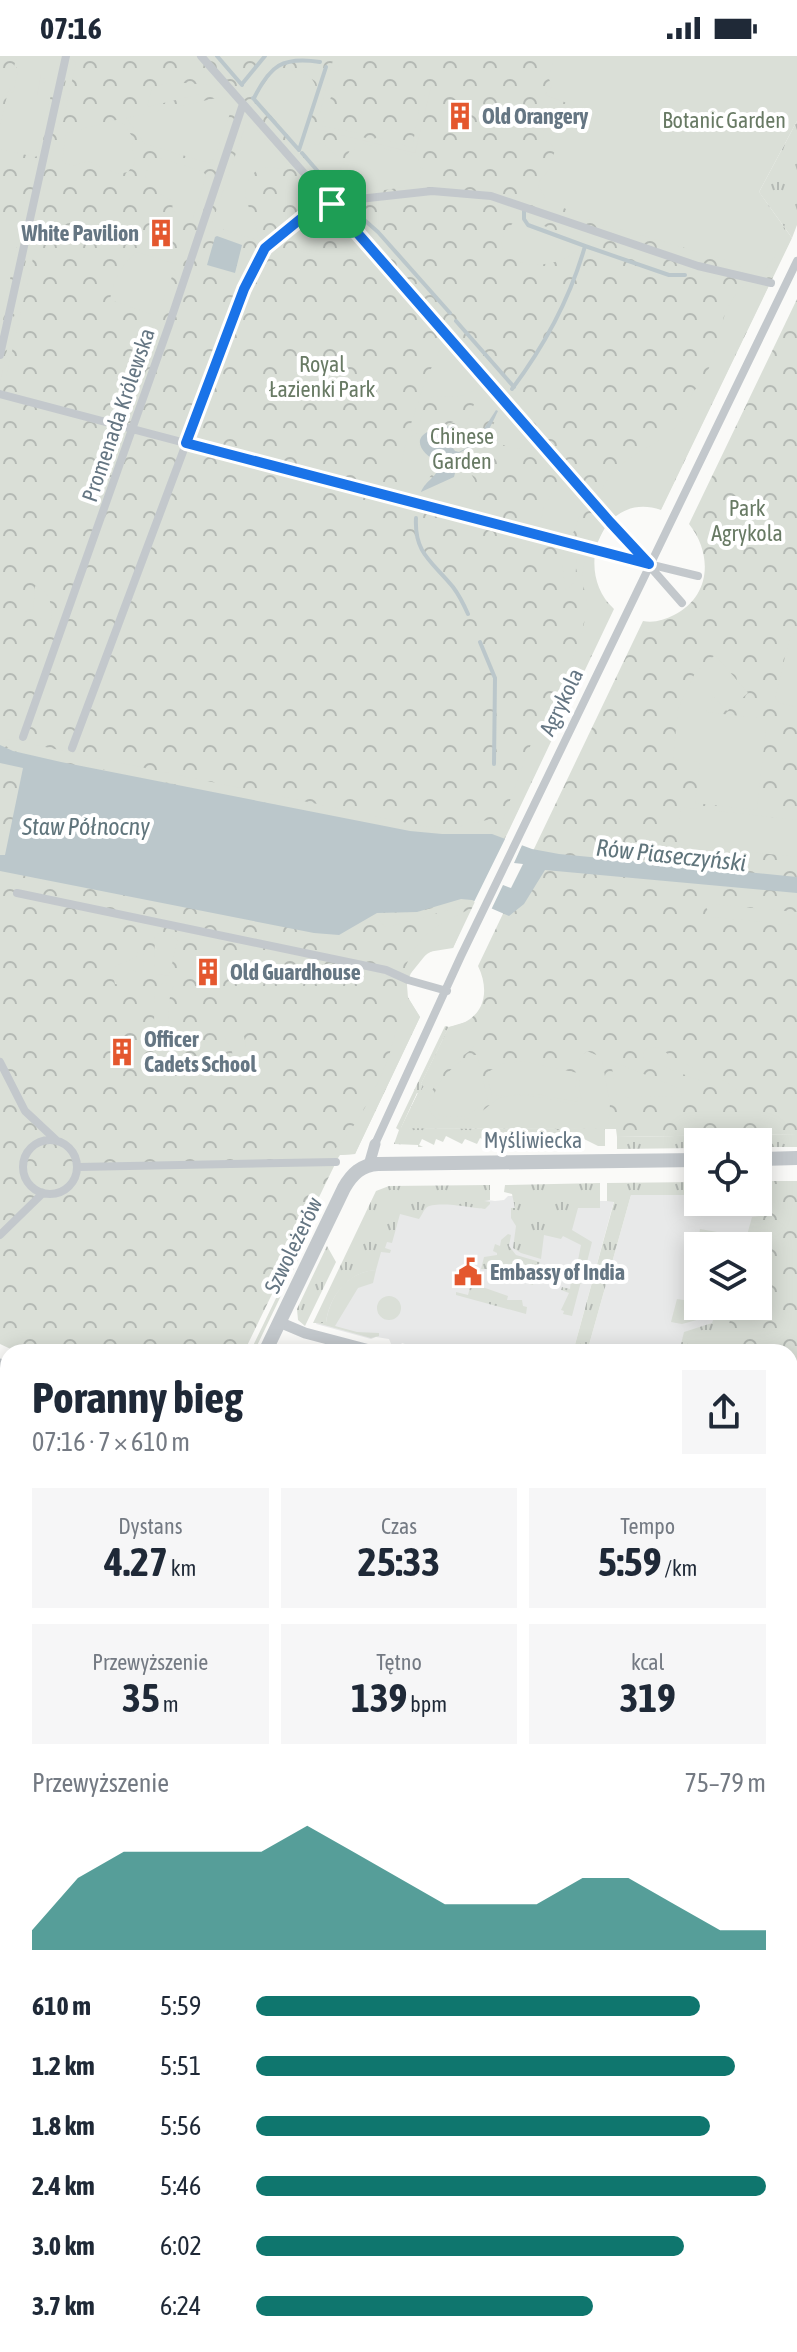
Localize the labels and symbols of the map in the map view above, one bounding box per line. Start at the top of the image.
building icon: Old Orangery [445,101,475,131]
place label: Old Orangery [482,103,588,129]
park label: Botanic Garden [662,107,786,133]
pin [298,170,366,238]
building icon: White Pavilion [146,218,176,248]
place label: White Pavilion [21,220,139,246]
street label: Promenada Królewska [76,325,160,505]
park label: Royal Łazienki Park [269,351,375,402]
park label: Chinese Garden [430,423,494,474]
park label: Park Agrykola [711,495,783,546]
street label: Agrykola [534,664,588,740]
water label: Staw Północny [21,813,150,840]
water label: Rów Piaseczyński [595,834,747,876]
building icon: Old Guardhouse [193,957,223,987]
place label: Old Guardhouse [230,959,361,985]
place label: Officer Cadets School [144,1026,257,1077]
building icon: Officer Cadets School [107,1037,137,1067]
street label: Myśliwiecka [484,1127,582,1153]
street label: Szwoleżerów [259,1193,327,1297]
public building icon: Embassy of India [453,1257,483,1287]
place label: Embassy of India [490,1259,625,1285]

